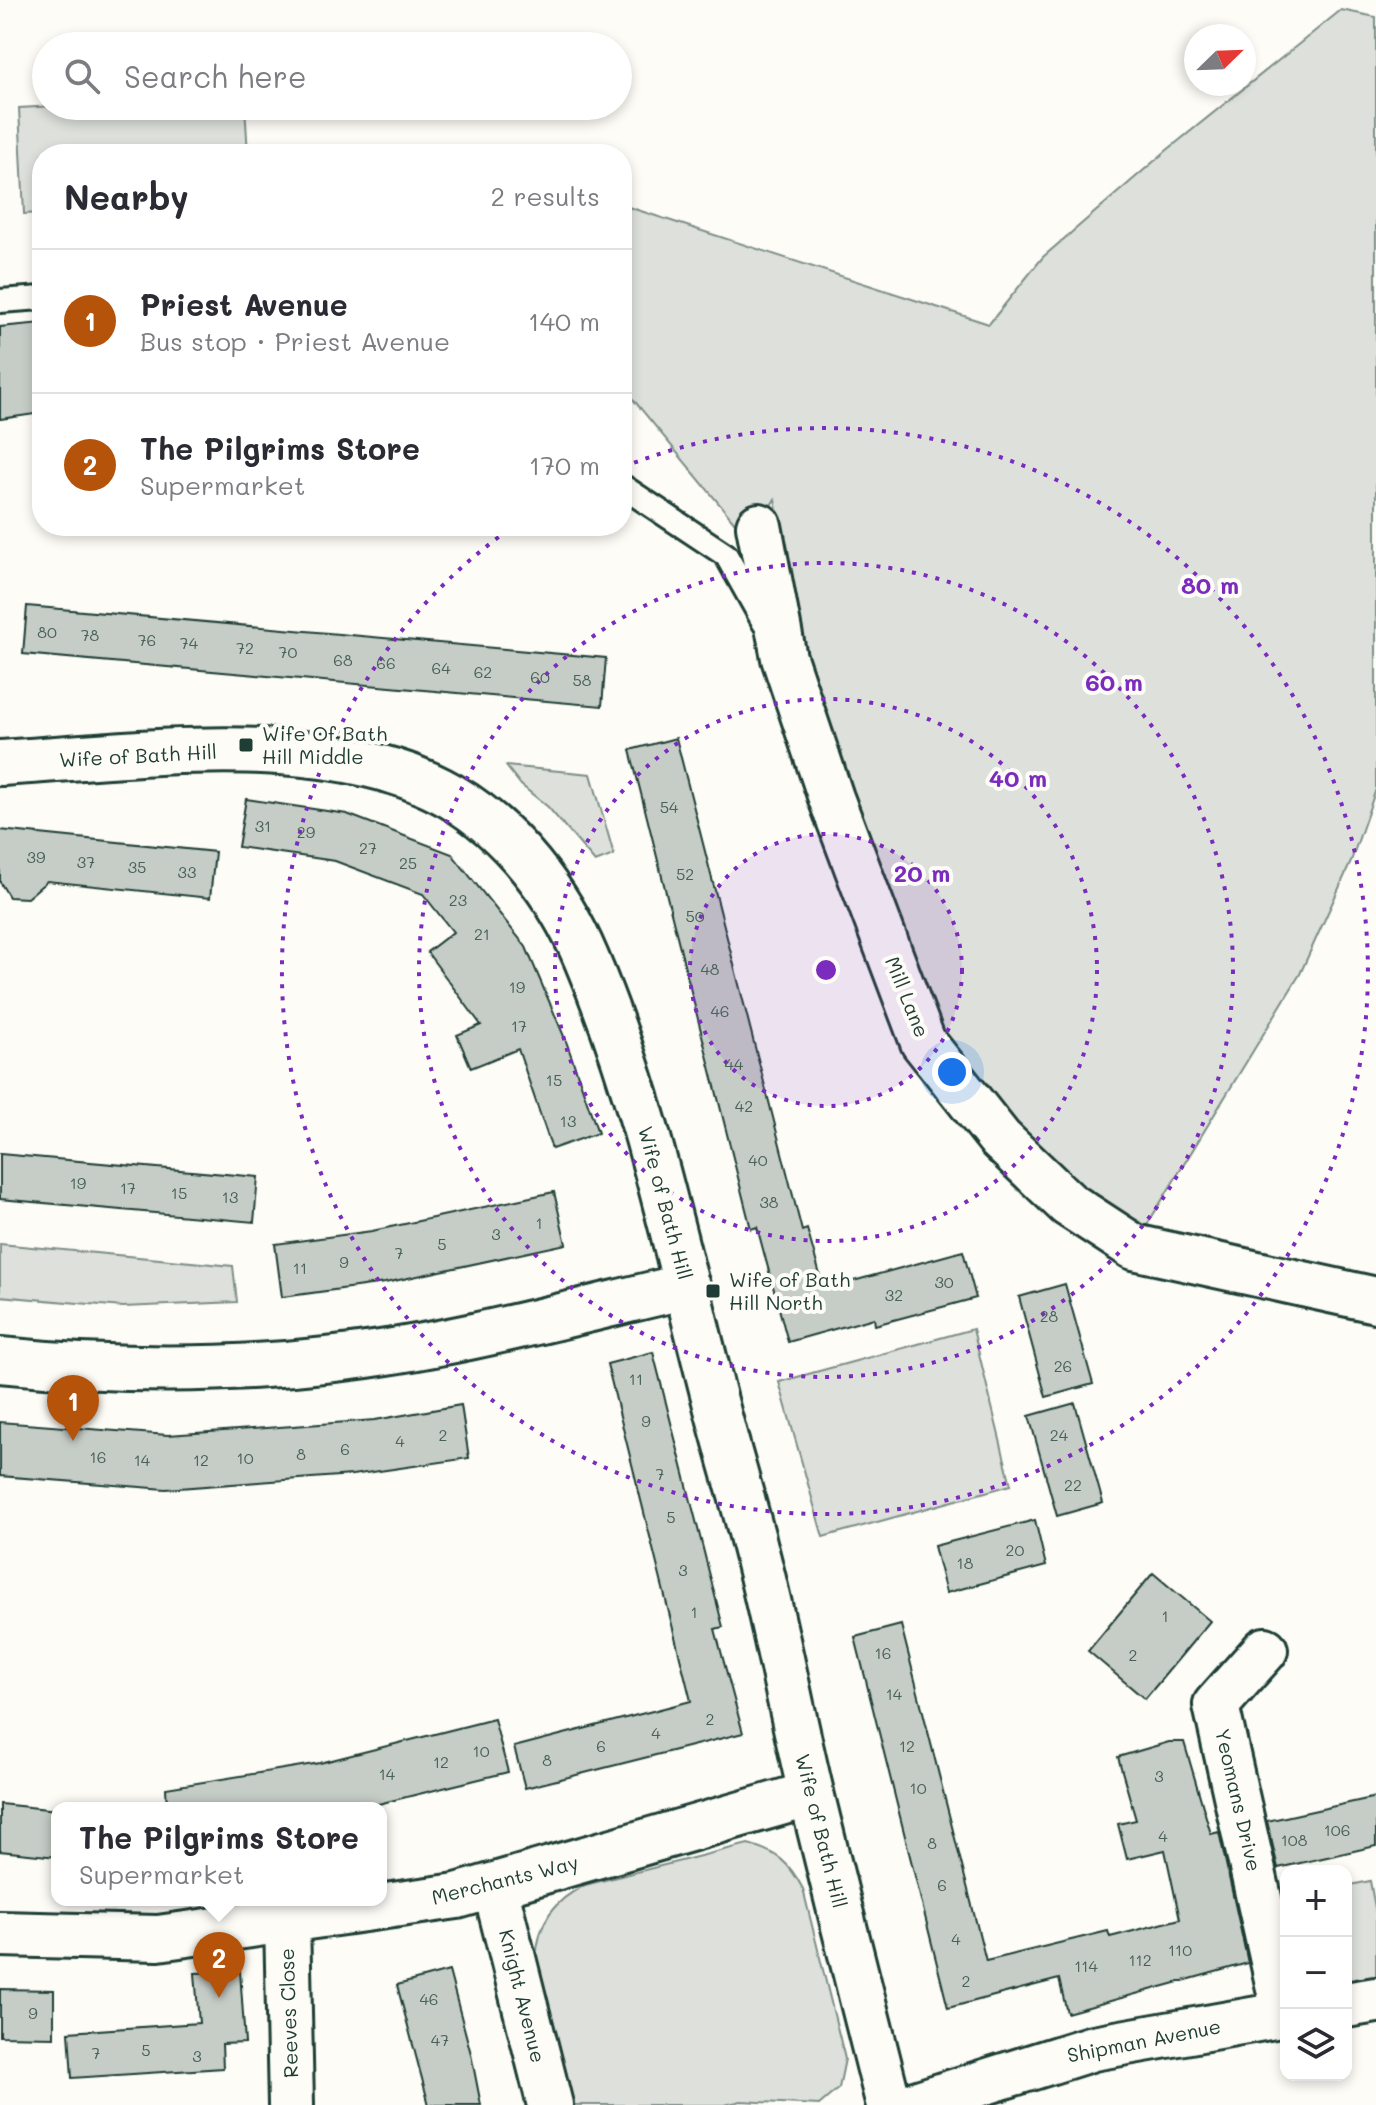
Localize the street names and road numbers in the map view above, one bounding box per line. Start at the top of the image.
street label: Wife of Bath Hill [58,738,218,772]
street label: Mill Lane [880,952,936,1041]
street label: Wife of Bath Hill [633,1123,699,1282]
street label: Yeomans Drive [1210,1726,1268,1874]
street label: Wife of Bath Hill [790,1751,854,1911]
street label: Merchants Way [429,1848,581,1910]
street label: Knight Avenue [494,1926,552,2065]
street label: Reeves Close [273,1948,303,2078]
street label: Shipman Avenue [1065,2012,1223,2068]

